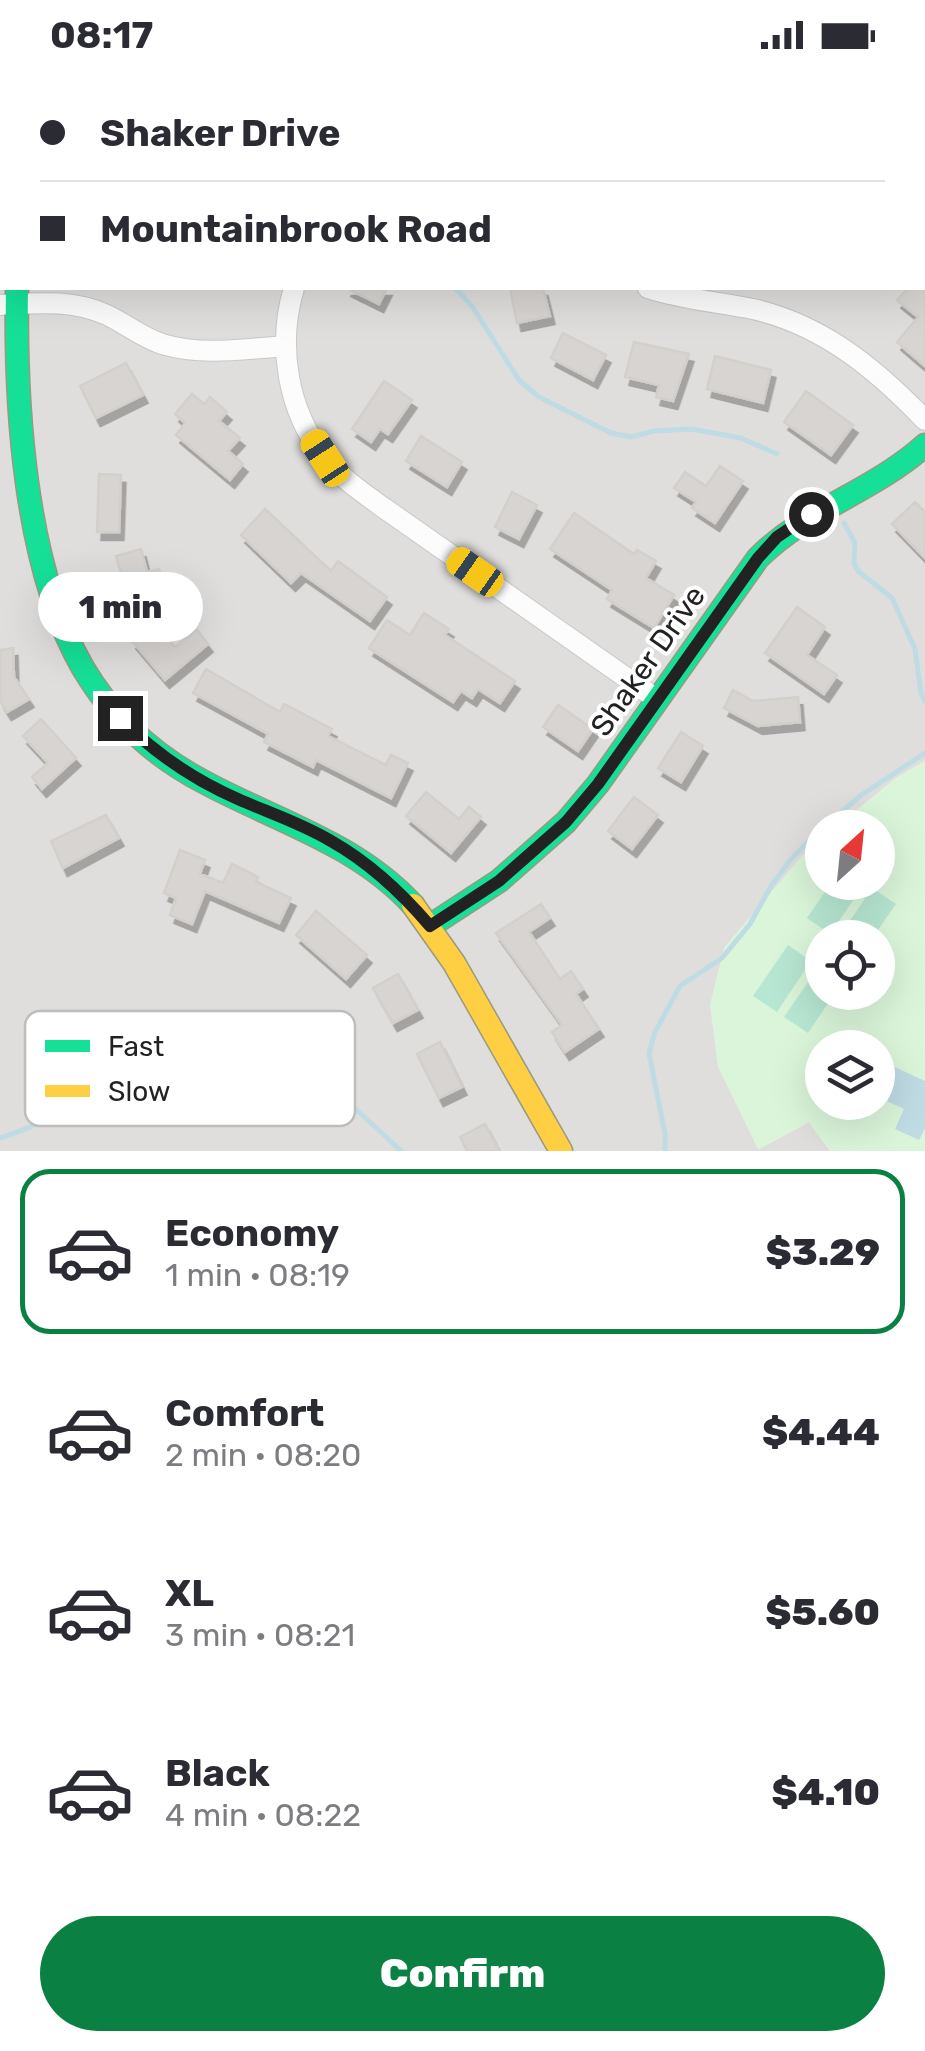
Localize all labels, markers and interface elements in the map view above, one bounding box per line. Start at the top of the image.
text: 08:17 [50,12,153,58]
text: Shaker Drive [100,110,341,156]
text: Mountainbrook Road [100,206,492,252]
car [296,425,354,491]
route start [789,492,834,537]
car [442,543,508,601]
callout: 1 min [38,573,202,643]
street label: Shaker Drive [583,579,713,743]
text: 1 min [79,588,162,626]
route end [98,696,143,741]
north arrow [805,810,895,900]
map controls [805,810,895,1120]
button: locate [805,920,895,1010]
legend [25,1011,355,1126]
text: Fast [108,1030,164,1063]
button: layers [805,1030,895,1120]
text: Slow [108,1075,170,1108]
icon: car [45,1207,135,1297]
text: Economy [165,1210,339,1256]
text: $3.29 [766,1229,880,1275]
text: 1 min · 08:19 [165,1256,350,1294]
icon: car [45,1387,135,1477]
text: Comfort [165,1390,324,1436]
text: $4.44 [762,1409,880,1455]
text: 2 min · 08:20 [165,1436,361,1474]
icon: car [45,1567,135,1657]
text: XL [165,1570,214,1616]
text: $5.60 [765,1589,880,1635]
text: 3 min · 08:21 [165,1616,355,1654]
icon: car [45,1747,135,1837]
text: Black [165,1750,270,1796]
text: $4.10 [772,1769,880,1815]
text: 4 min · 08:22 [165,1796,361,1834]
button: Confirm [40,1916,885,2031]

